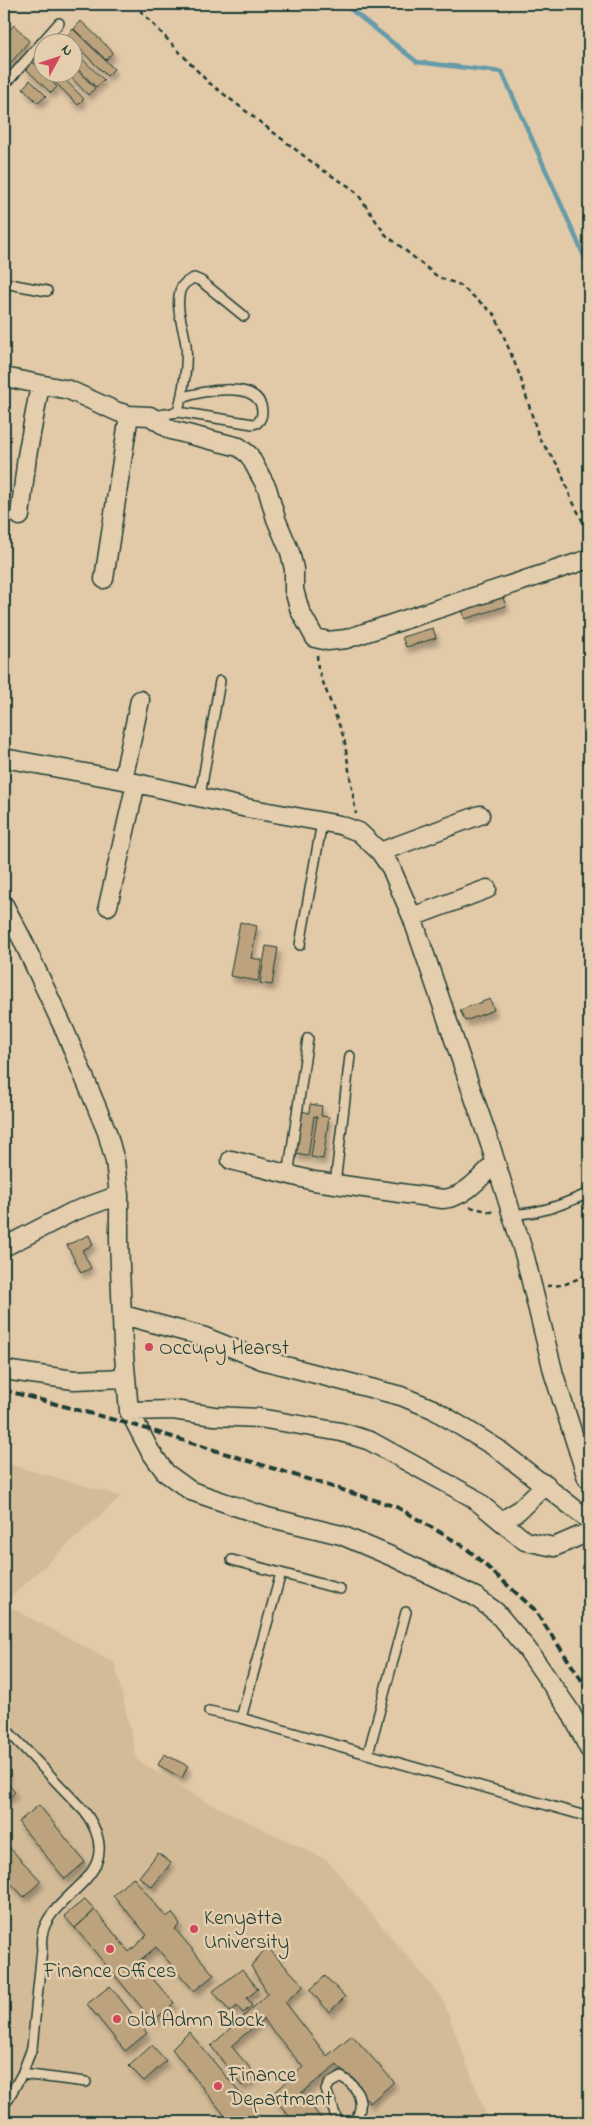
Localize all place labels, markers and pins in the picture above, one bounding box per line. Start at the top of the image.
place label: Occupy Hearst [159,1334,289,1366]
marker: Occupy Hearst [143,1341,155,1353]
place label: Kenyatta University [204,1904,289,1960]
marker: Kenyatta University [188,1923,200,1935]
marker: Finance Offices [104,1943,116,1955]
place label: Finance Offices [43,1957,176,1987]
place label: Old Admn Block [127,2006,265,2036]
marker: Old Admn Block [111,2013,123,2025]
place label: Finance Department [227,2061,332,2115]
marker: Finance Department [212,2080,224,2092]

